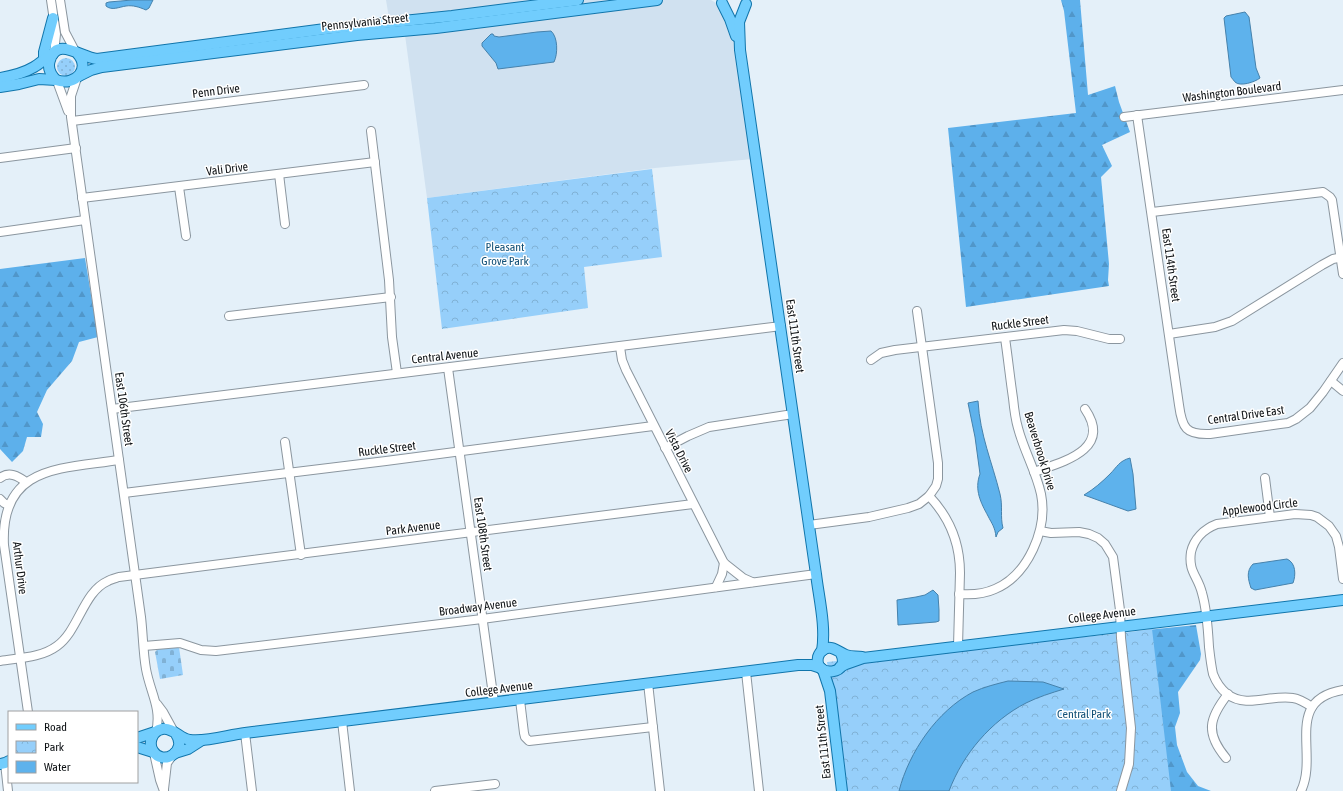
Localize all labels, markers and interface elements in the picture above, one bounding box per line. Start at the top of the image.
street label: Pennsylvania Street [321,10,410,34]
street label: Washington Boulevard [1182,79,1282,105]
street label: Penn Drive [191,81,241,101]
street label: Vali Drive [205,159,249,179]
street label: East 114th Street [1159,227,1183,303]
park label: Pleasant Grove Park [481,240,529,268]
street label: East 111th Street [783,298,807,374]
street label: Ruckle Street [990,312,1050,333]
street label: Central Avenue [411,346,479,366]
street label: East 106th Street [112,371,136,447]
street label: Central Drive East [1207,403,1286,427]
street label: Beaverbrook Drive [1021,410,1059,492]
street label: Vista Drive [662,427,696,475]
street label: Ruckle Street [357,438,417,459]
street label: Applewood Circle [1221,495,1299,519]
street label: East 108th Street [471,496,495,572]
street label: Park Avenue [385,518,441,538]
street label: Arthur Drive [10,541,30,595]
street label: Broadway Avenue [438,595,518,619]
street label: College Avenue [1067,604,1137,626]
street label: College Avenue [464,678,534,700]
street label: East 111th Street [812,704,834,780]
park label: Central Park [1057,707,1112,721]
legend [8,711,138,783]
text: Road [44,720,67,734]
text: Park [44,740,65,754]
text: Water [44,760,71,774]

